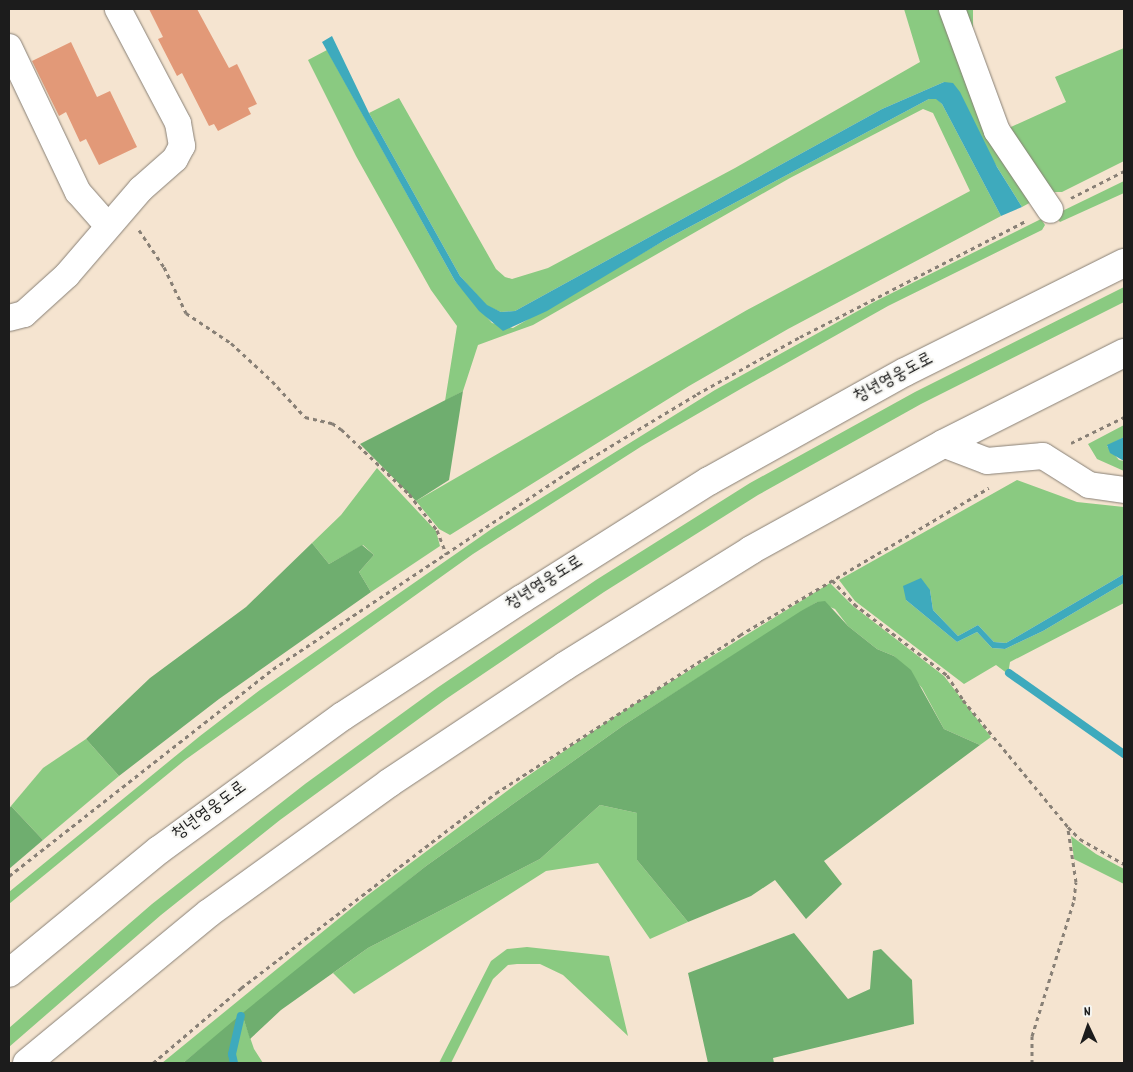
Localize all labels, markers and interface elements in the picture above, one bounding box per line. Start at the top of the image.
street label: 청년영웅도로 [851,349,937,409]
street label: 청년영웅도로 [502,552,588,616]
street label: 청년영웅도로 [168,778,252,846]
north arrow [1063,1002,1113,1052]
text: N [1083,1002,1091,1022]

